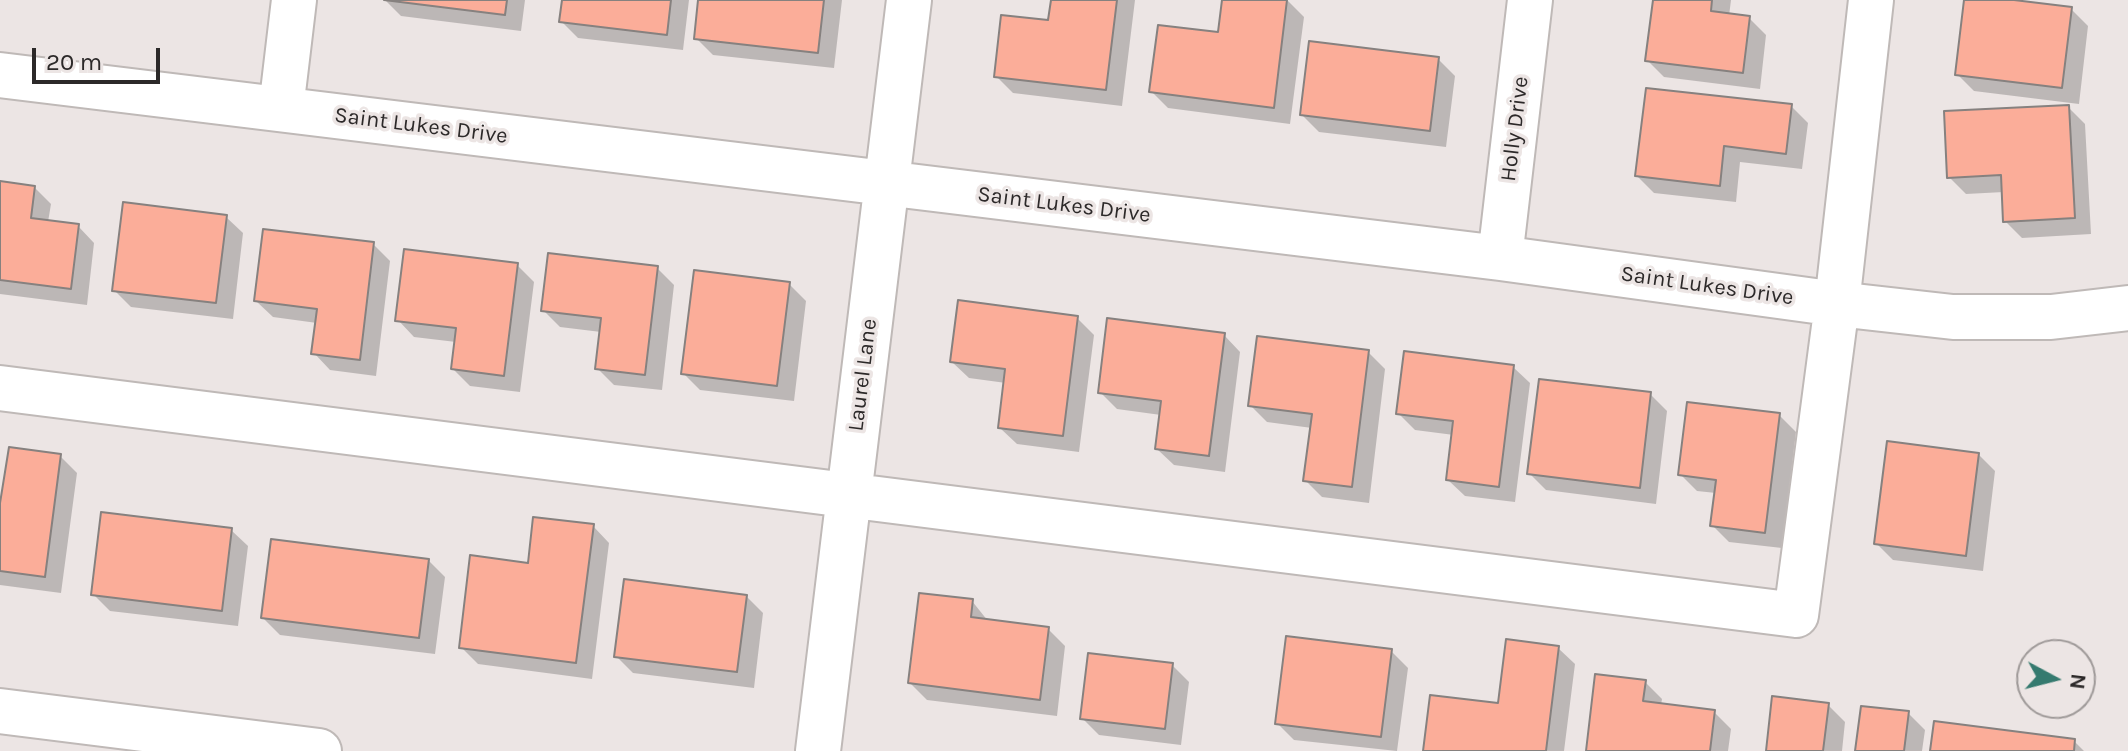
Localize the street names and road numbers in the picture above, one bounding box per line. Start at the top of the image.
street label: Holly Drive [1495,75,1535,183]
street label: Saint Lukes Drive [333,102,509,150]
street label: Saint Lukes Drive [976,181,1152,229]
street label: Saint Lukes Drive [1619,261,1795,311]
street label: Laurel Lane [843,317,883,433]

